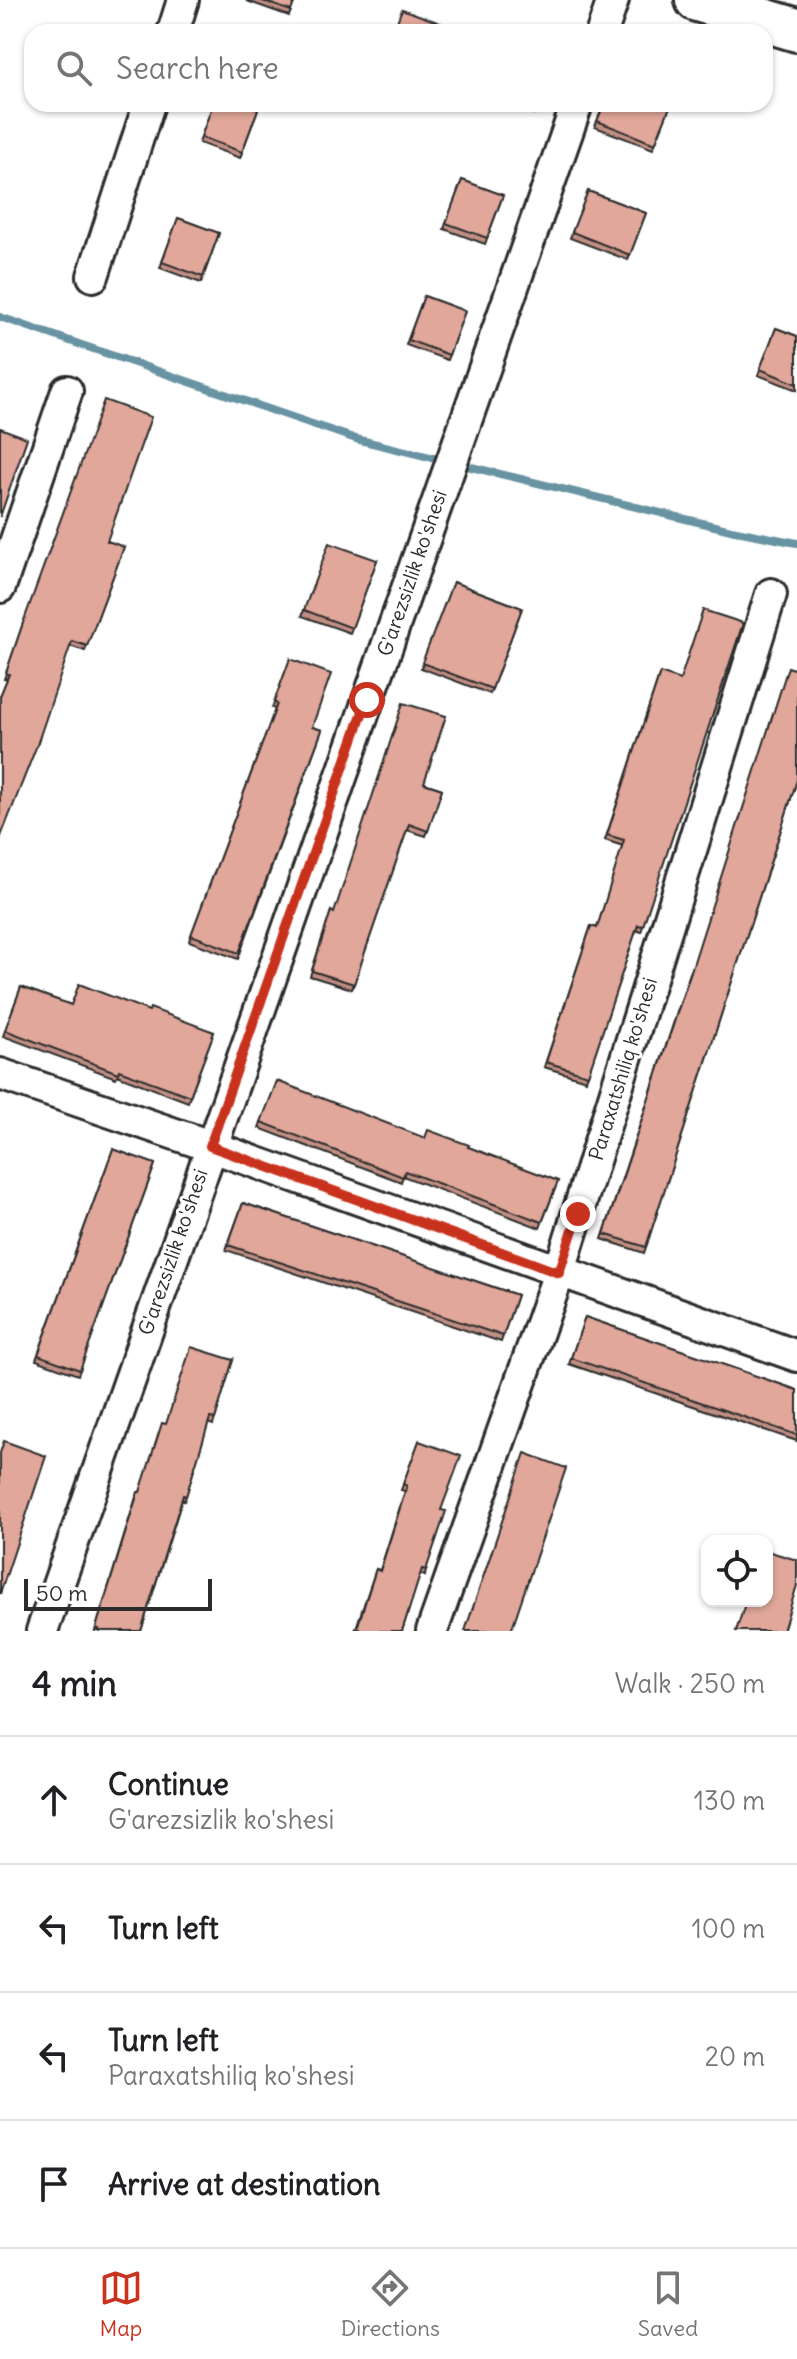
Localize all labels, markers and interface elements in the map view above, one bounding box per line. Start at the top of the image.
search box [24,24,773,112]
icon: search [52,46,96,90]
text: Search here [116,49,279,87]
street label: G'arezsizlik ko'shesi [371,486,452,659]
route start [349,682,385,718]
street label: Paraxatshiliq ko'shesi [583,974,662,1163]
street label: G'arezsizlik ko'shesi [132,1165,213,1338]
route end [560,1196,596,1232]
map controls [701,1535,773,1607]
button: locate [701,1535,773,1607]
scale bar [24,1575,212,1611]
text: 50 m [36,1579,88,1607]
text: 4 min [32,1662,117,1705]
text: Walk · 250 m [615,1667,765,1700]
text: Continue [108,1765,229,1803]
icon: ahead [32,1778,76,1822]
text: 130 m [694,1784,765,1817]
text: G'arezsizlik ko'shesi [108,1803,334,1836]
icon: left [32,1906,76,1950]
text: Turn left [108,1909,219,1947]
text: 100 m [691,1912,765,1945]
text: Turn left [108,2021,219,2059]
icon: left [32,2034,76,2078]
text: 20 m [705,2040,765,2073]
text: Paraxatshiliq ko'shesi [108,2059,355,2092]
icon: arrive [32,2162,76,2206]
text: Arrive at destination [108,2165,380,2203]
tab: Map [99,2266,143,2342]
tab: Directions [341,2266,440,2342]
tab: Saved [638,2266,698,2342]

